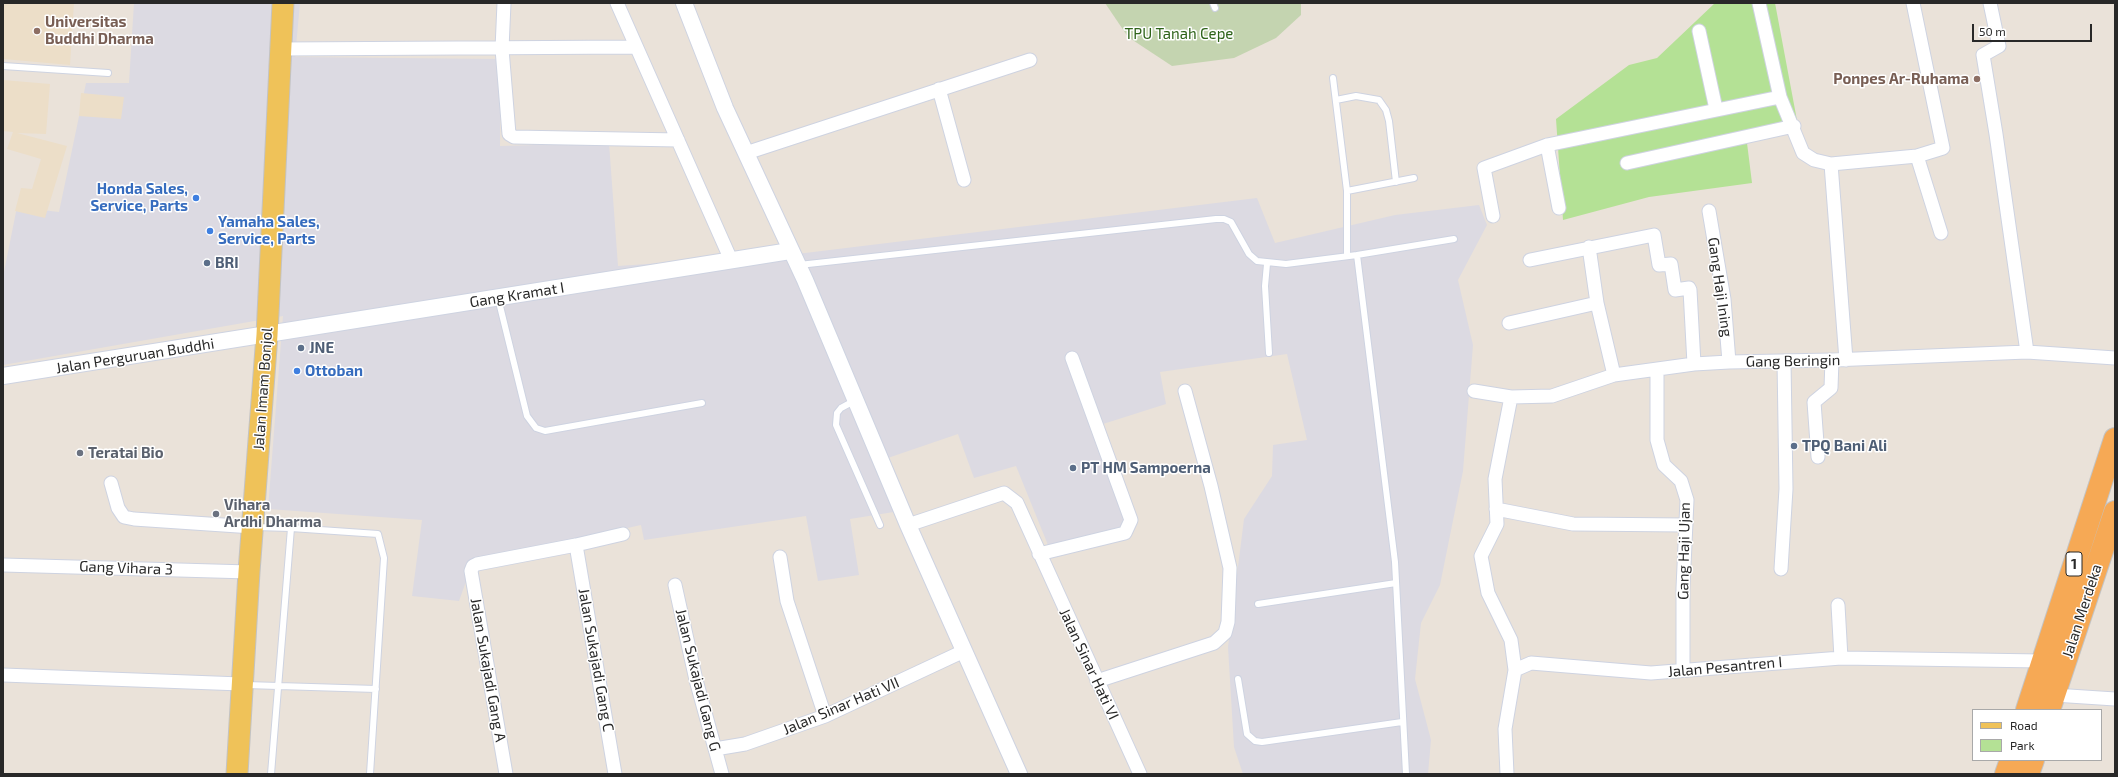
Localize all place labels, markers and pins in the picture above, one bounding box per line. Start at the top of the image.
place label: Universitas Buddhi Dharma [45,13,154,48]
marker: Universitas Buddhi Dharma [32,26,42,36]
place label: Ponpes Ar-Ruhama [1833,70,1969,88]
marker: Ponpes Ar-Ruhama [1972,74,1982,84]
place label: Honda Sales, Service, Parts [91,180,188,215]
marker: Honda Sales, Service, Parts [191,193,201,203]
place label: Yamaha Sales, Service, Parts [218,213,320,248]
marker: Yamaha Sales, Service, Parts [205,226,215,236]
place label: BRI [215,254,239,272]
marker: BRI [202,258,212,268]
place label: JNE [309,339,334,357]
marker: JNE [296,343,306,353]
place label: Ottoban [305,362,363,380]
marker: Ottoban [292,366,302,376]
place label: TPQ Bani Ali [1802,437,1887,455]
marker: TPQ Bani Ali [1789,441,1799,451]
place label: Teratai Bio [88,444,164,462]
marker: Teratai Bio [75,448,85,458]
place label: PT HM Sampoerna [1081,459,1211,477]
marker: PT HM Sampoerna [1068,463,1078,473]
place label: Vihara Ardhi Dharma [224,496,321,531]
marker: Vihara Ardhi Dharma [211,509,221,519]

